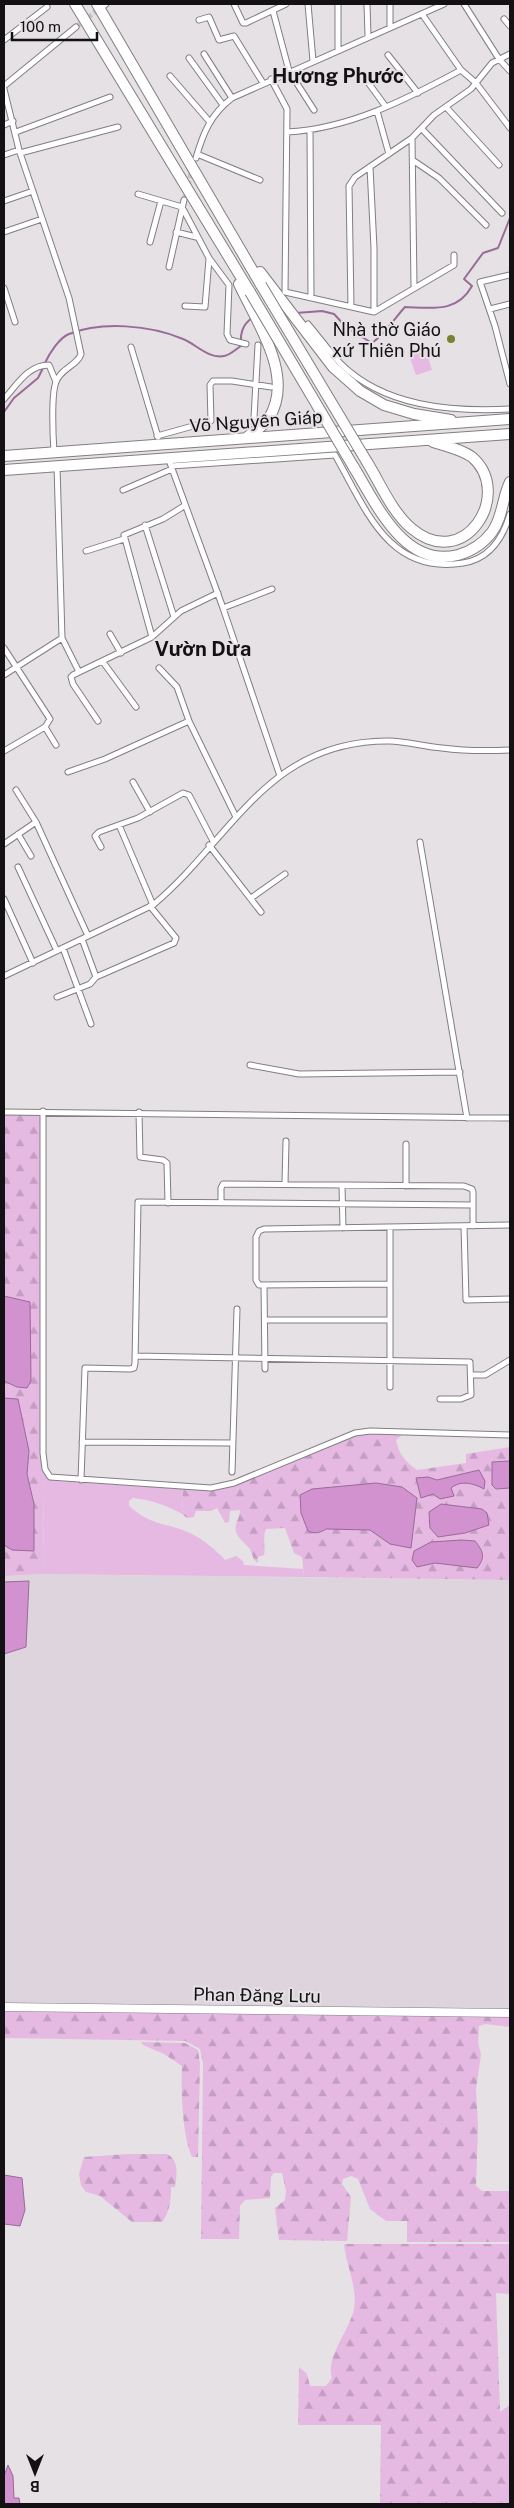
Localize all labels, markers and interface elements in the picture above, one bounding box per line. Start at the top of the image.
scale bar [12,10,98,42]
text: 100 m [20,18,61,35]
district label: Hương Phước [272,64,404,88]
place label: Nhà thờ Giáo xứ Thiên Phú [332,319,441,361]
marker: Nhà thờ Giáo xứ Thiên Phú [445,333,457,345]
street label: Võ Nguyên Giáp [189,406,323,436]
district label: Vườn Dừa [155,637,251,661]
street label: Phan Đăng Lưu [193,1983,321,2007]
north arrow [10,2448,60,2498]
text: B [30,2478,40,2494]

